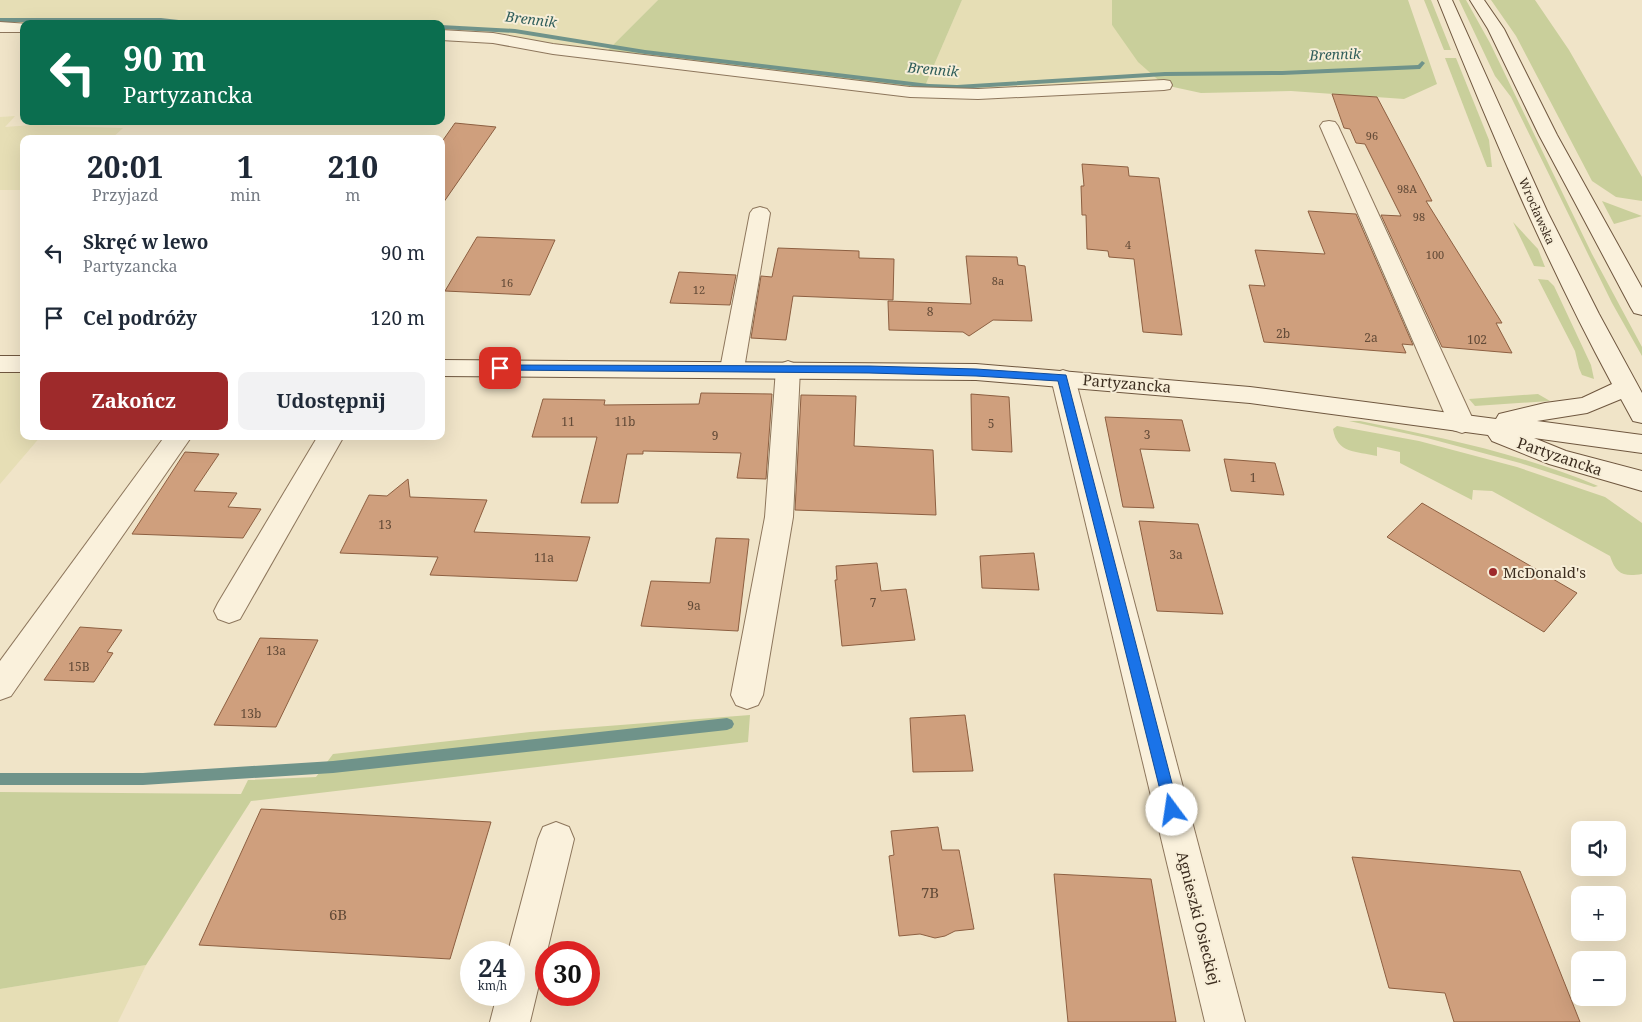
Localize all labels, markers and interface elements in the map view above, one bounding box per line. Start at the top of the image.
water label: Brennik [503,6,559,32]
text: 90 m [123,34,206,81]
icon: left [40,40,105,105]
water label: Brennik [1308,44,1362,64]
water label: Brennik [906,57,960,81]
text: Partyzancka [123,79,253,109]
house number: 96 [1366,128,1378,143]
text: 20:01 [87,146,164,187]
text: 1 [237,146,254,187]
text: 210 [327,146,378,187]
street label: Wrocławska [1515,175,1559,247]
house number: 98A [1397,181,1417,196]
text: Przyjazd [92,184,158,206]
text: min [230,184,261,206]
text: m [345,184,360,206]
house number: 98 [1413,209,1425,224]
text: Skręć w lewo [83,229,209,255]
house number: 4 [1125,237,1131,252]
icon: left [40,239,68,267]
text: 90 m [381,240,425,266]
house number: 100 [1426,247,1444,262]
text: Partyzancka [83,255,178,277]
house number: 8a [992,273,1004,288]
house number: 16 [501,275,513,290]
house number: 12 [693,282,705,297]
house number: 8 [927,303,934,320]
icon: arrive [40,304,68,332]
text: Cel podróży [83,305,197,331]
text: 120 m [370,305,425,331]
house number: 2b [1276,325,1290,342]
house number: 2a [1364,329,1378,346]
house number: 102 [1467,331,1487,348]
pin [479,347,521,389]
icon: arrive [486,354,514,382]
street label: Partyzancka [1082,369,1172,397]
button: Zakończ [40,372,228,430]
button: Udostępnij [238,372,425,430]
house number: 11 [561,413,575,430]
house number: 11b [615,413,635,430]
house number: 5 [988,415,994,432]
house number: 3 [1144,426,1151,443]
house number: 9 [712,427,718,444]
street label: Partyzancka [1515,432,1605,480]
house number: 1 [1250,469,1256,486]
house number: 13 [378,516,392,533]
house number: 3a [1169,546,1183,563]
house number: 11a [534,549,554,566]
place label: McDonald's [1503,562,1586,582]
marker: McDonald's [1487,566,1499,578]
house number: 7 [870,594,877,611]
house number: 9a [687,597,701,614]
house number: 13a [266,642,286,659]
house number: 15B [68,658,90,675]
house number: 13b [241,705,261,722]
position arrow [1145,783,1197,835]
map controls [1571,821,1626,1006]
button: sound [1571,821,1626,876]
street label: Agnieszki Osieckiej [1173,849,1225,987]
house number: 7B [921,882,939,902]
button: + [1571,886,1626,941]
house number: 6B [329,904,347,924]
speed limit sign: 30 [535,941,600,1006]
text: 24 [478,950,507,984]
button: − [1571,951,1626,1006]
text: km/h [478,977,507,994]

